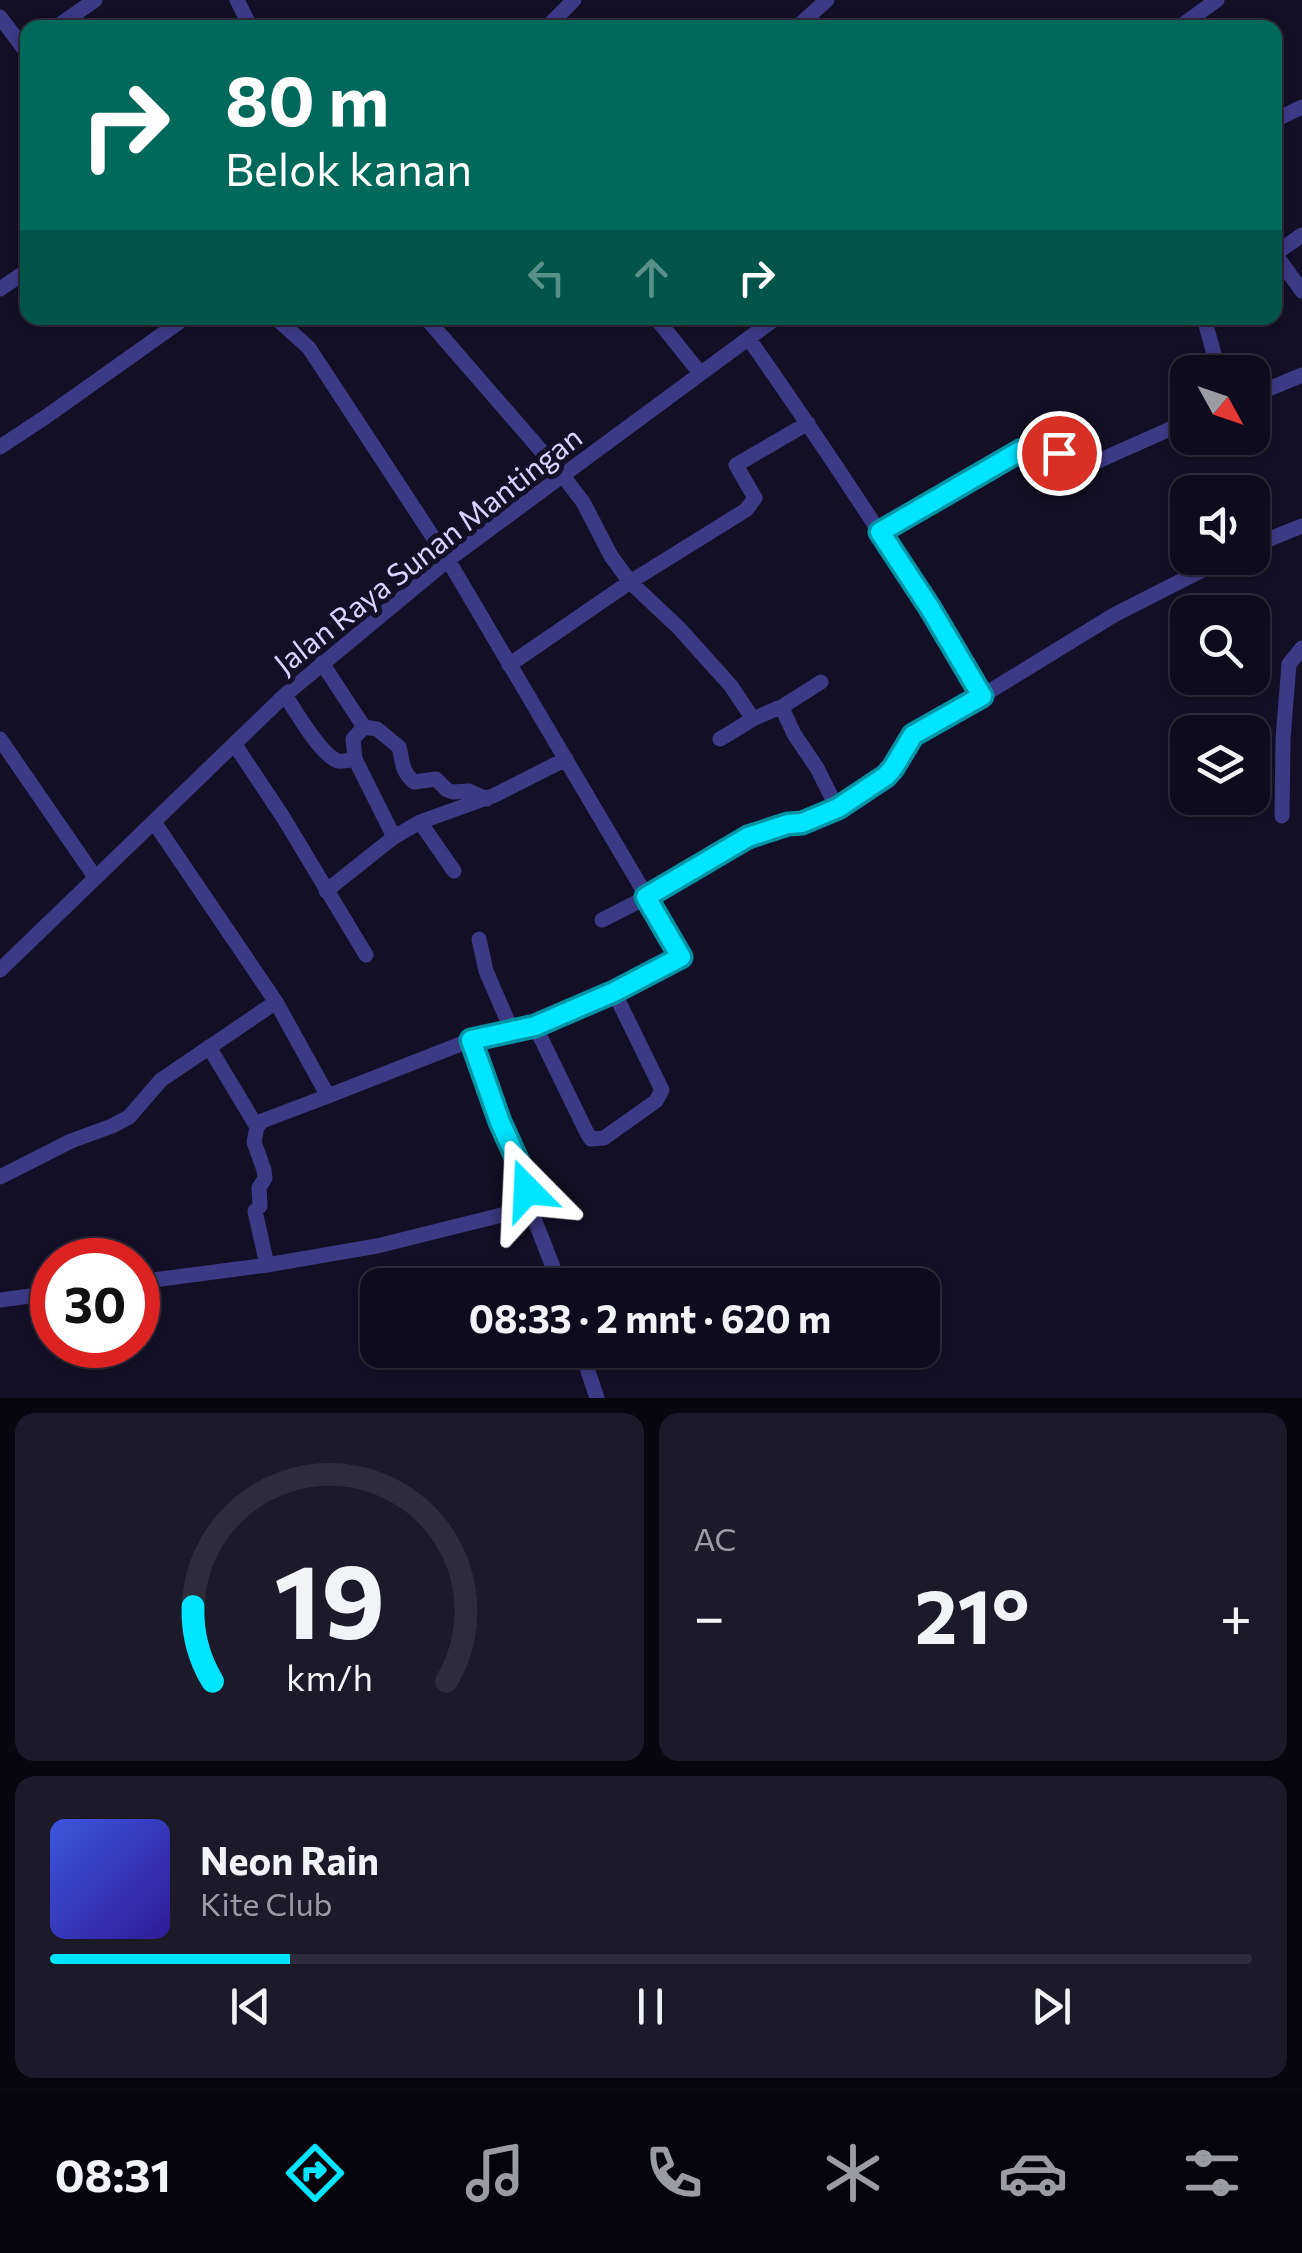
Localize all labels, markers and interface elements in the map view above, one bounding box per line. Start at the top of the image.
text: 80 m [225,55,389,140]
icon: right [60,60,190,190]
text: Belok kanan [225,140,472,195]
icon: left [519,250,574,305]
icon: ahead [624,250,679,305]
icon: right [729,250,784,305]
north arrow [1170,355,1270,455]
map controls [1170,355,1270,815]
pin [1017,411,1102,496]
street label: Jalan Raya Sunan Mantingan [266,417,588,681]
icon: arrive [1032,426,1087,481]
button: sound [1170,475,1270,575]
button: search [1170,595,1270,695]
button: layers [1170,715,1270,815]
position arrow [475,1138,579,1242]
speed limit sign: 30 [30,1238,160,1368]
text: 08:33 · 2 mnt · 620 m [469,1294,831,1341]
text: AC [694,1518,737,1558]
text: 19 [274,1533,385,1660]
text: 21° [915,1568,1030,1659]
text: − [694,1581,725,1648]
text: + [1220,1581,1252,1648]
text: km/h [286,1655,373,1698]
text: Neon Rain [200,1836,379,1883]
text: Kite Club [200,1883,332,1923]
icon: previous [223,1979,278,2034]
icon: pause [623,1979,678,2034]
icon: next [1024,1979,1079,2034]
icon: directions [280,2138,350,2208]
icon: music [460,2138,530,2208]
icon: phone [639,2138,709,2208]
icon: climate [818,2138,888,2208]
icon: car [998,2138,1068,2208]
icon: filters [1177,2138,1247,2208]
text: 08:31 [55,2146,171,2201]

